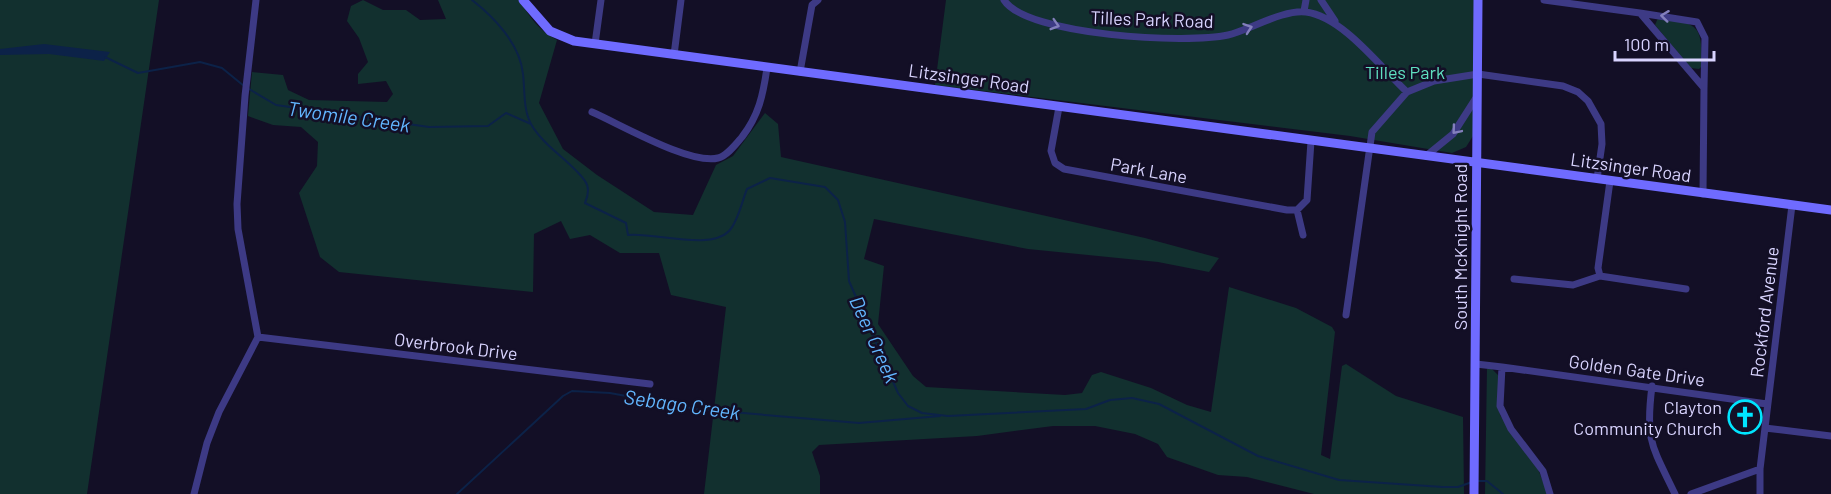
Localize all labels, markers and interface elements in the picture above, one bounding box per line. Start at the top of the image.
street label: Tilles Park Road [1090,6,1214,32]
one-way arrow [1661,10,1670,23]
one-way arrow [1049,18,1060,30]
one-way arrow [1242,22,1253,35]
scale bar [1615,24,1714,62]
text: 100 m [1624,33,1669,55]
street label: Litzsinger Road [907,59,1031,97]
park label: Tilles Park [1365,61,1445,83]
water label: Twomile Creek [286,96,412,137]
one-way arrow [1452,123,1463,134]
street label: Litzsinger Road [1569,148,1693,186]
street label: Park Lane [1109,152,1189,188]
street label: South McKnight Road [1449,164,1471,330]
street label: Rockford Avenue [1745,245,1783,379]
water label: Deer Creek [845,292,905,386]
street label: Overbrook Drive [393,328,519,364]
street label: Golden Gate Drive [1567,350,1707,390]
water label: Sebago Creek [622,384,742,424]
place label: Clayton Community Church [1573,396,1722,439]
church icon: Clayton Community Church [1727,399,1763,435]

